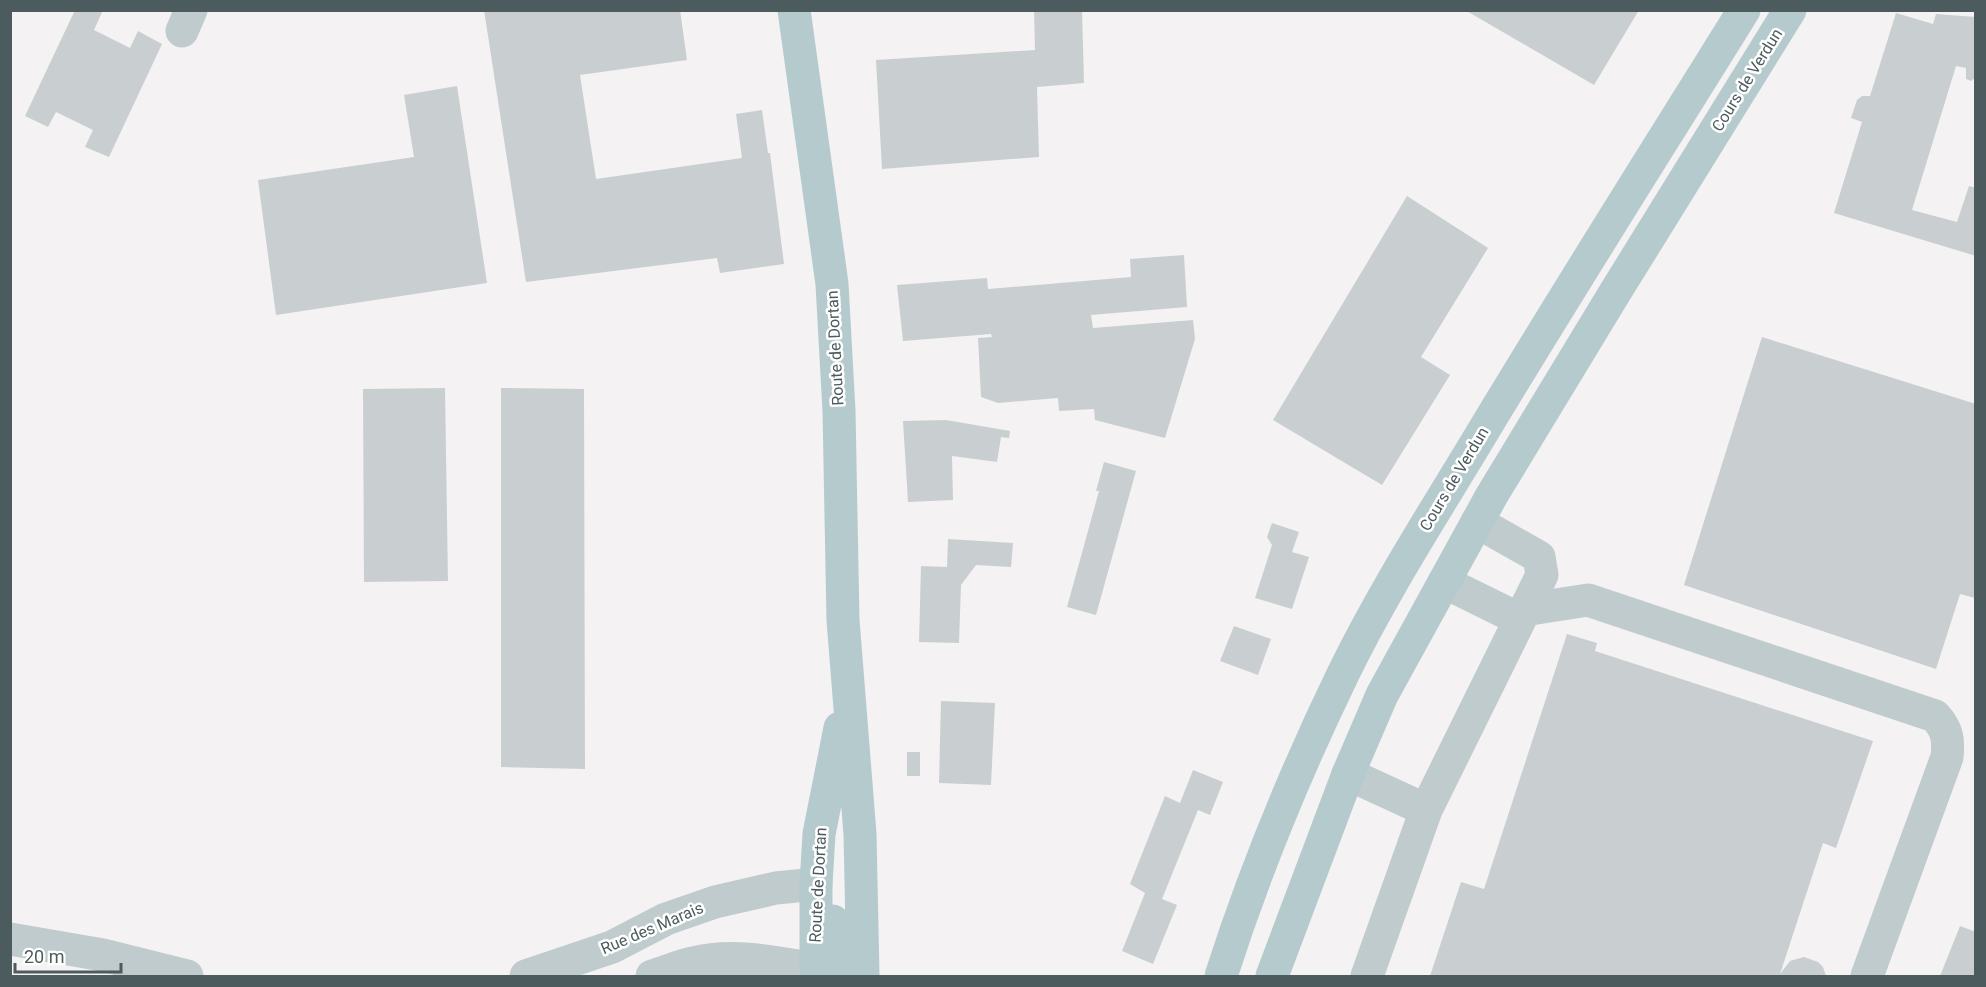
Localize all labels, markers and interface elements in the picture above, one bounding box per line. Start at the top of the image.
street label: Cours de Verdun [1708,25,1786,135]
street label: Route de Dortan [822,290,848,406]
street label: Cours de Verdun [1416,424,1492,534]
street label: Route de Dortan [805,827,831,943]
street label: Rue des Marais [598,898,706,958]
scale bar [15,936,122,974]
text: 20 m [24,946,64,967]

